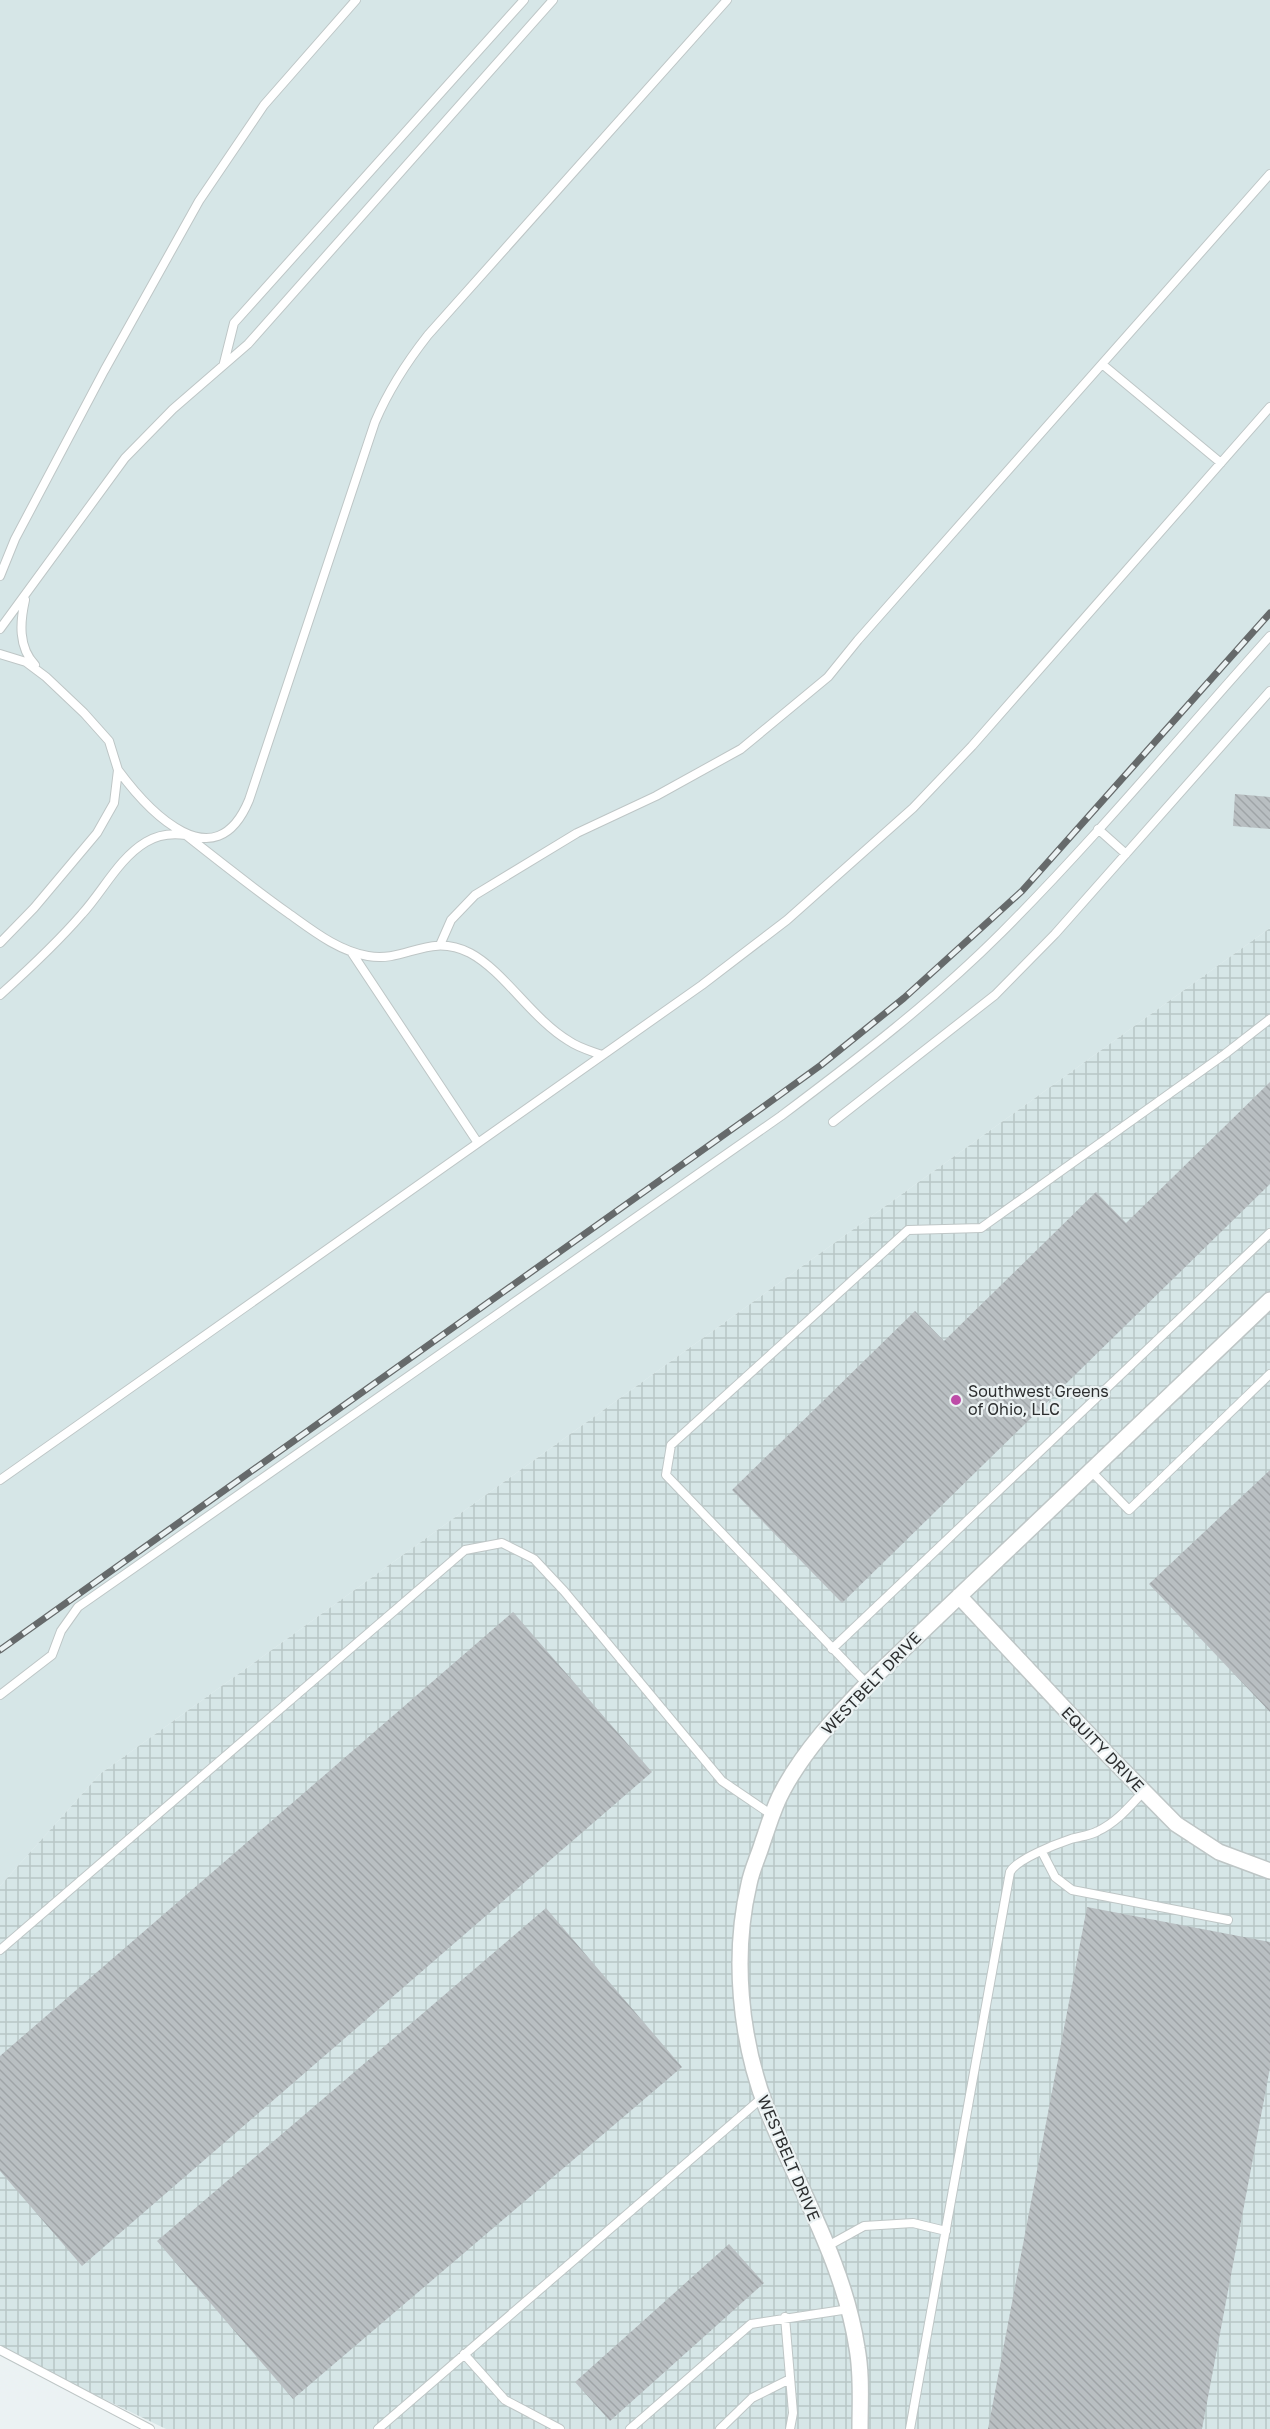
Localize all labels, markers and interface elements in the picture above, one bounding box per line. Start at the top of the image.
place label: Southwest Greens of Ohio, LLC [968,1381,1109,1419]
marker: Southwest Greens of Ohio, LLC [949,1393,963,1407]
street label: WESTBELT DRIVE [817,1628,925,1738]
street label: EQUITY DRIVE [1057,1702,1149,1796]
street label: WESTBELT DRIVE [753,2092,825,2224]

